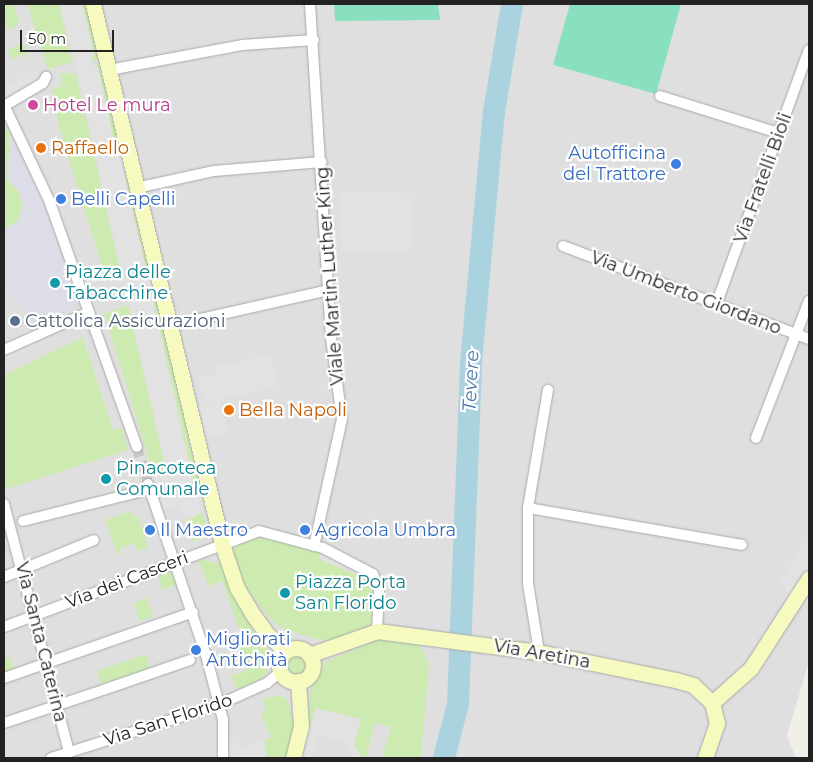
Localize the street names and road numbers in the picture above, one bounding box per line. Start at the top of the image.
street label: Via Fratelli Bioli [729,110,797,246]
street label: Viale Martin Luther King [312,166,348,386]
street label: Via Umberto Giordano [588,247,784,339]
street label: Via dei Casceri [63,547,191,613]
street label: Via Santa Caterina [11,560,71,724]
street label: Via Aretina [492,635,592,673]
street label: Via San Florido [101,689,235,751]

